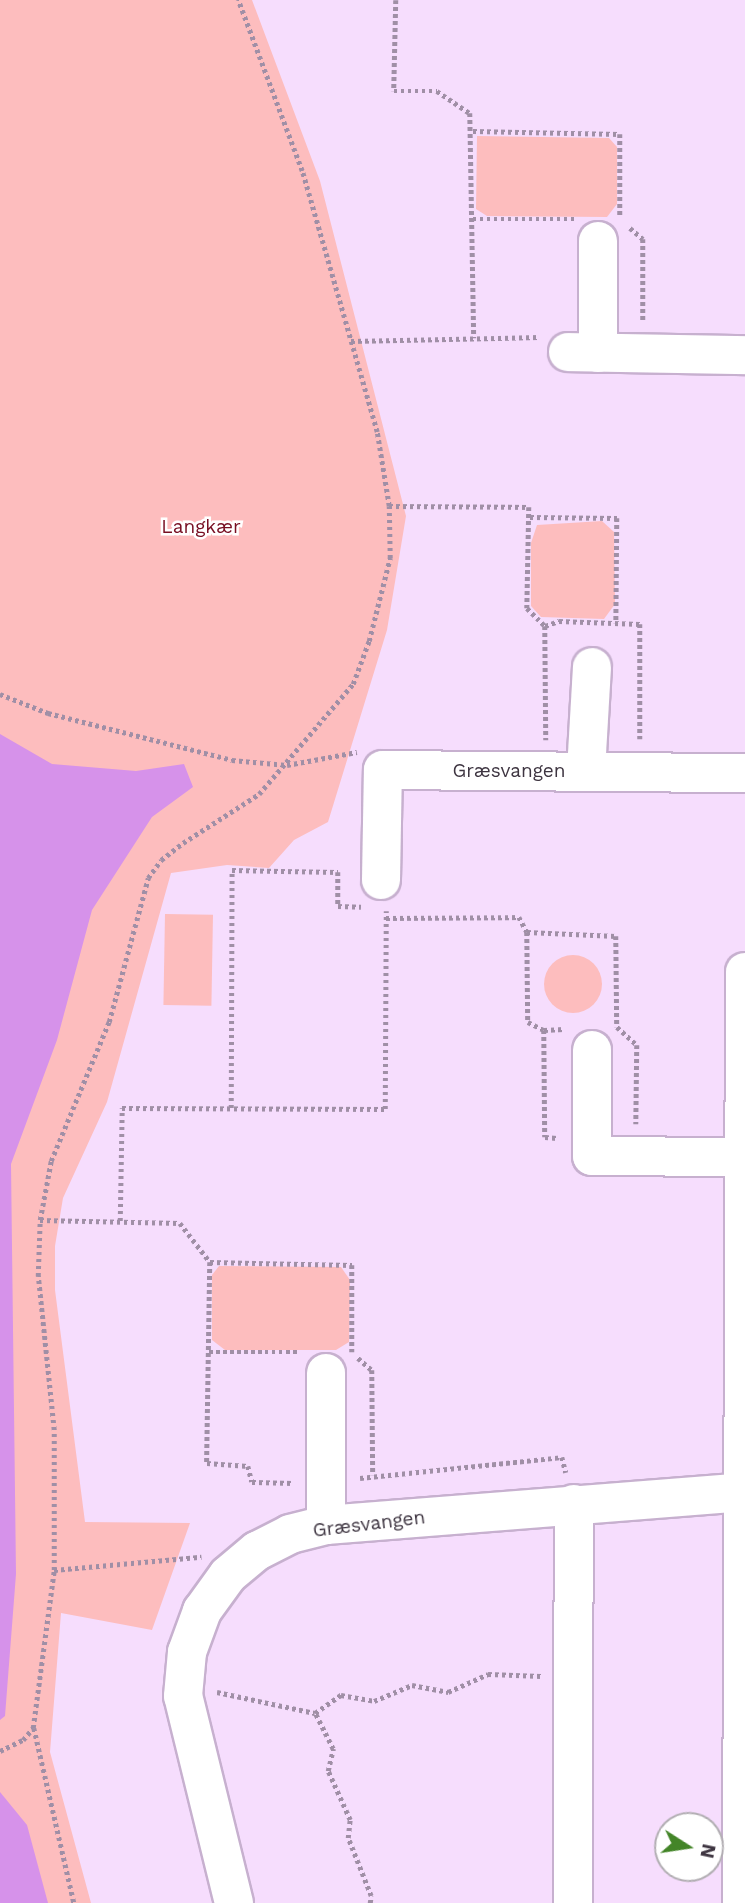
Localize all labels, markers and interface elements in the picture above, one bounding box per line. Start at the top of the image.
park label: Langkær [161,516,241,538]
street label: Græsvangen [453,760,565,782]
street label: Græsvangen [312,1506,426,1542]
north arrow [654,1812,724,1882]
text: N [695,1842,721,1860]

